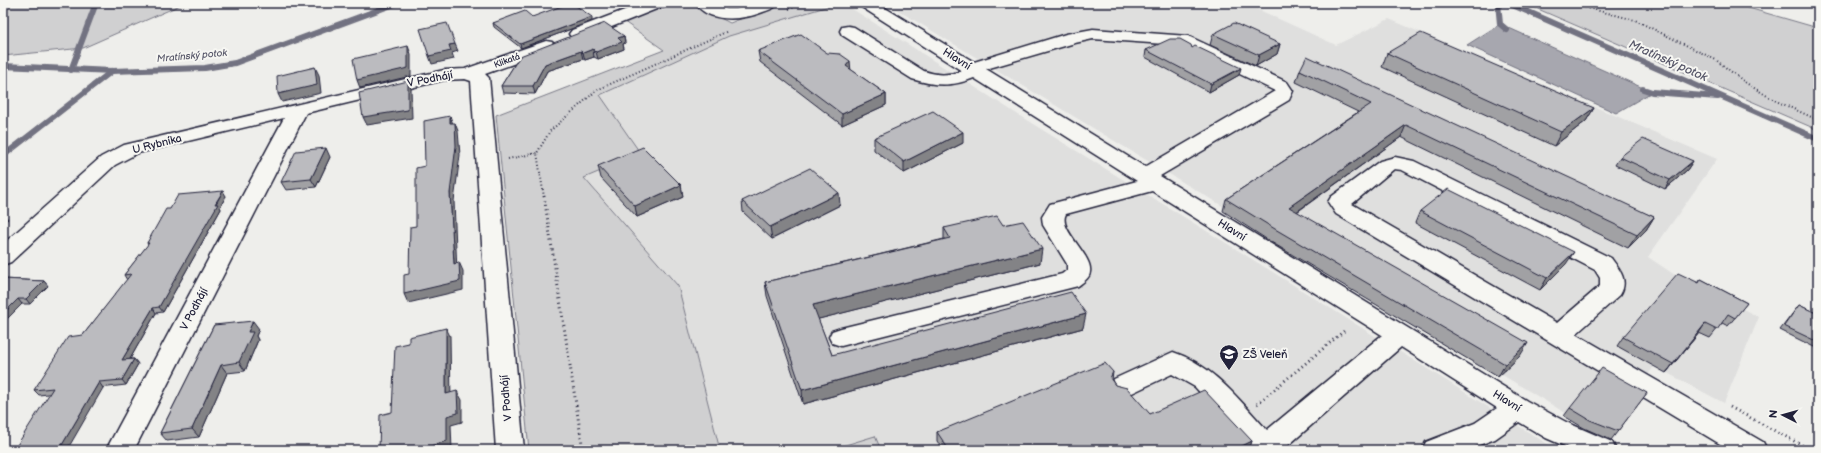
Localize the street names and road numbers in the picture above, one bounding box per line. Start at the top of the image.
street label: Hlavní [941,45,974,73]
street label: Klikatá [492,51,522,71]
street label: V Podhájí [406,68,454,90]
street label: U Rybníka [131,132,183,156]
street label: Hlavní [1216,216,1249,244]
street label: V Podhájí [177,285,211,333]
street label: V Podhájí [497,374,514,422]
street label: Hlavní [1491,387,1524,415]

